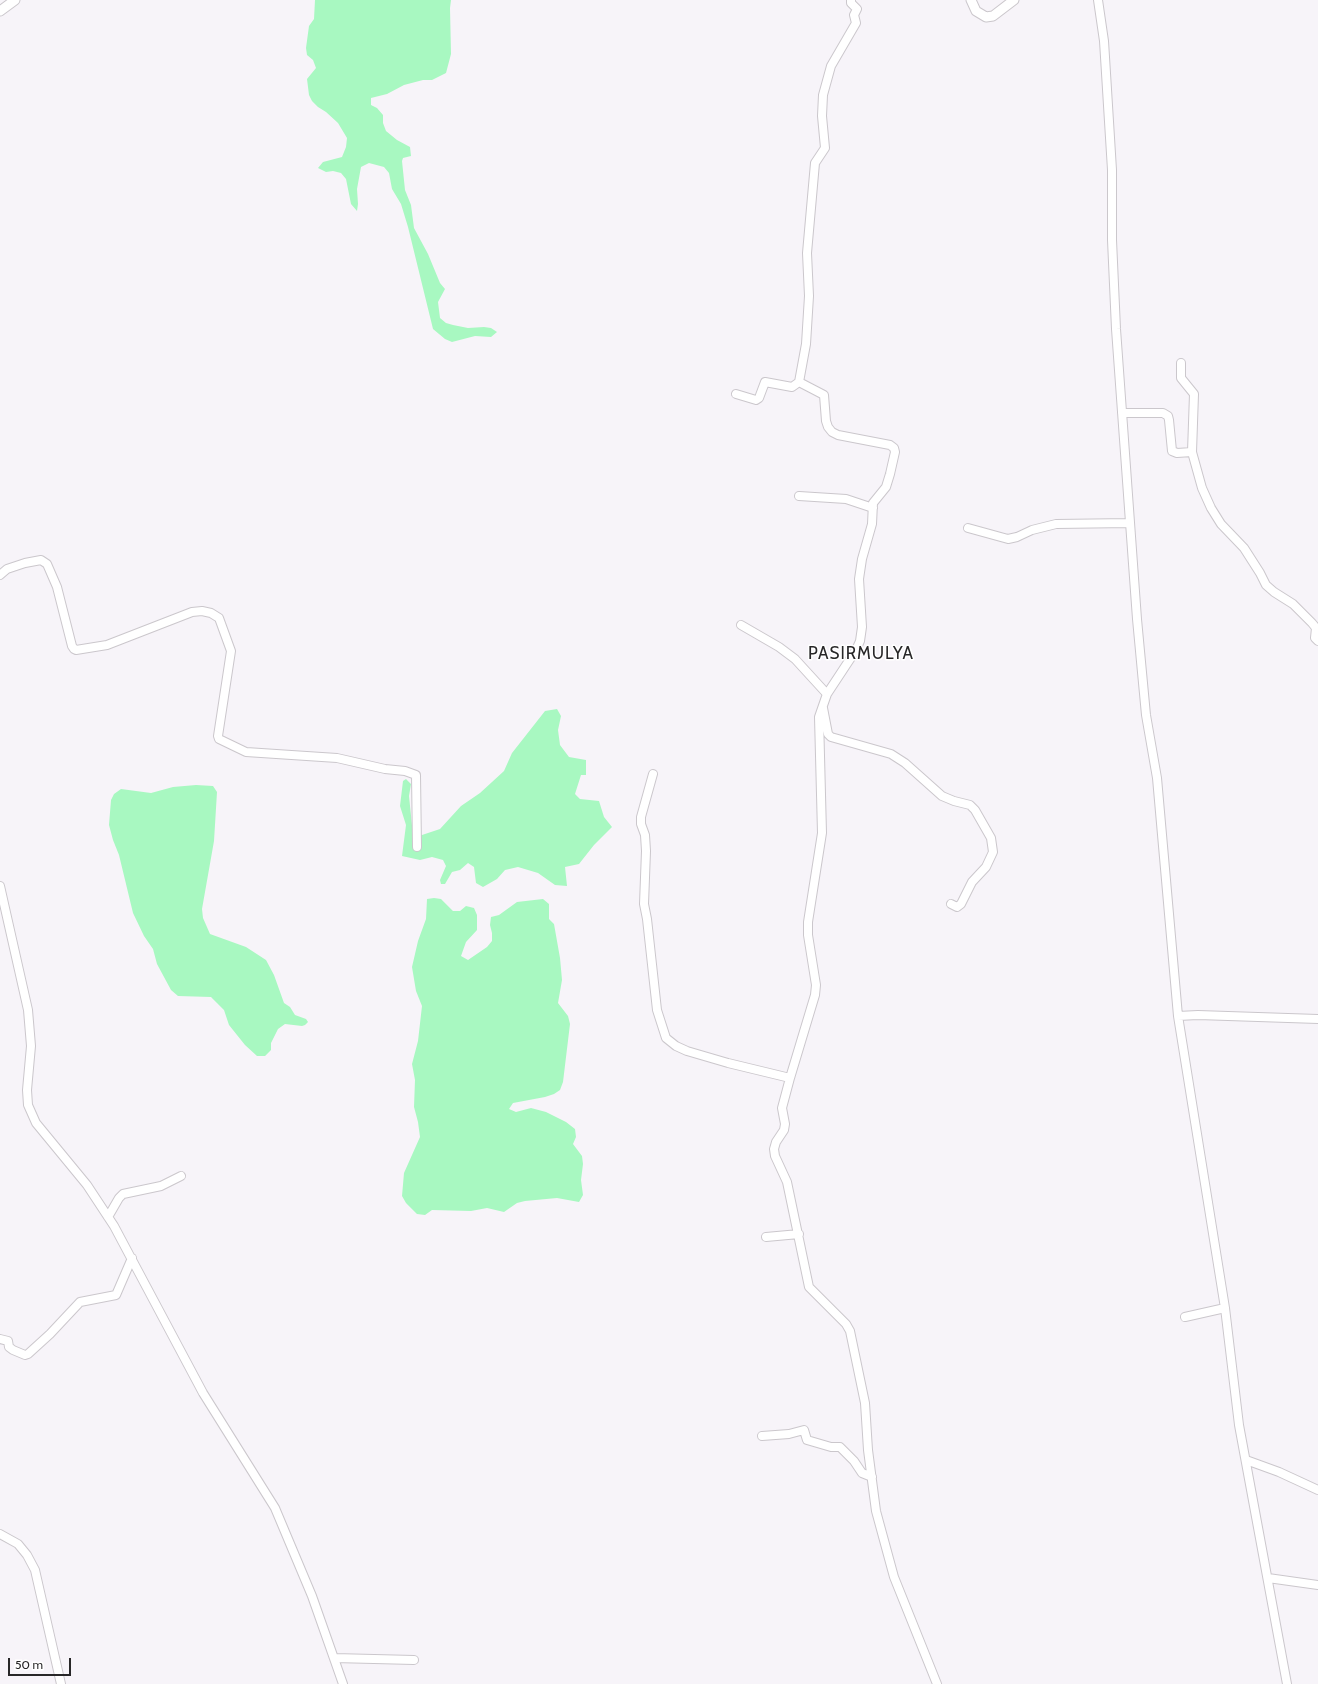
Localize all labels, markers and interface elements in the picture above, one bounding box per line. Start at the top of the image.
district label: PASIRMULYA [808,644,914,664]
scale bar [10,1650,73,1676]
text: 50 m [15,1657,43,1672]

